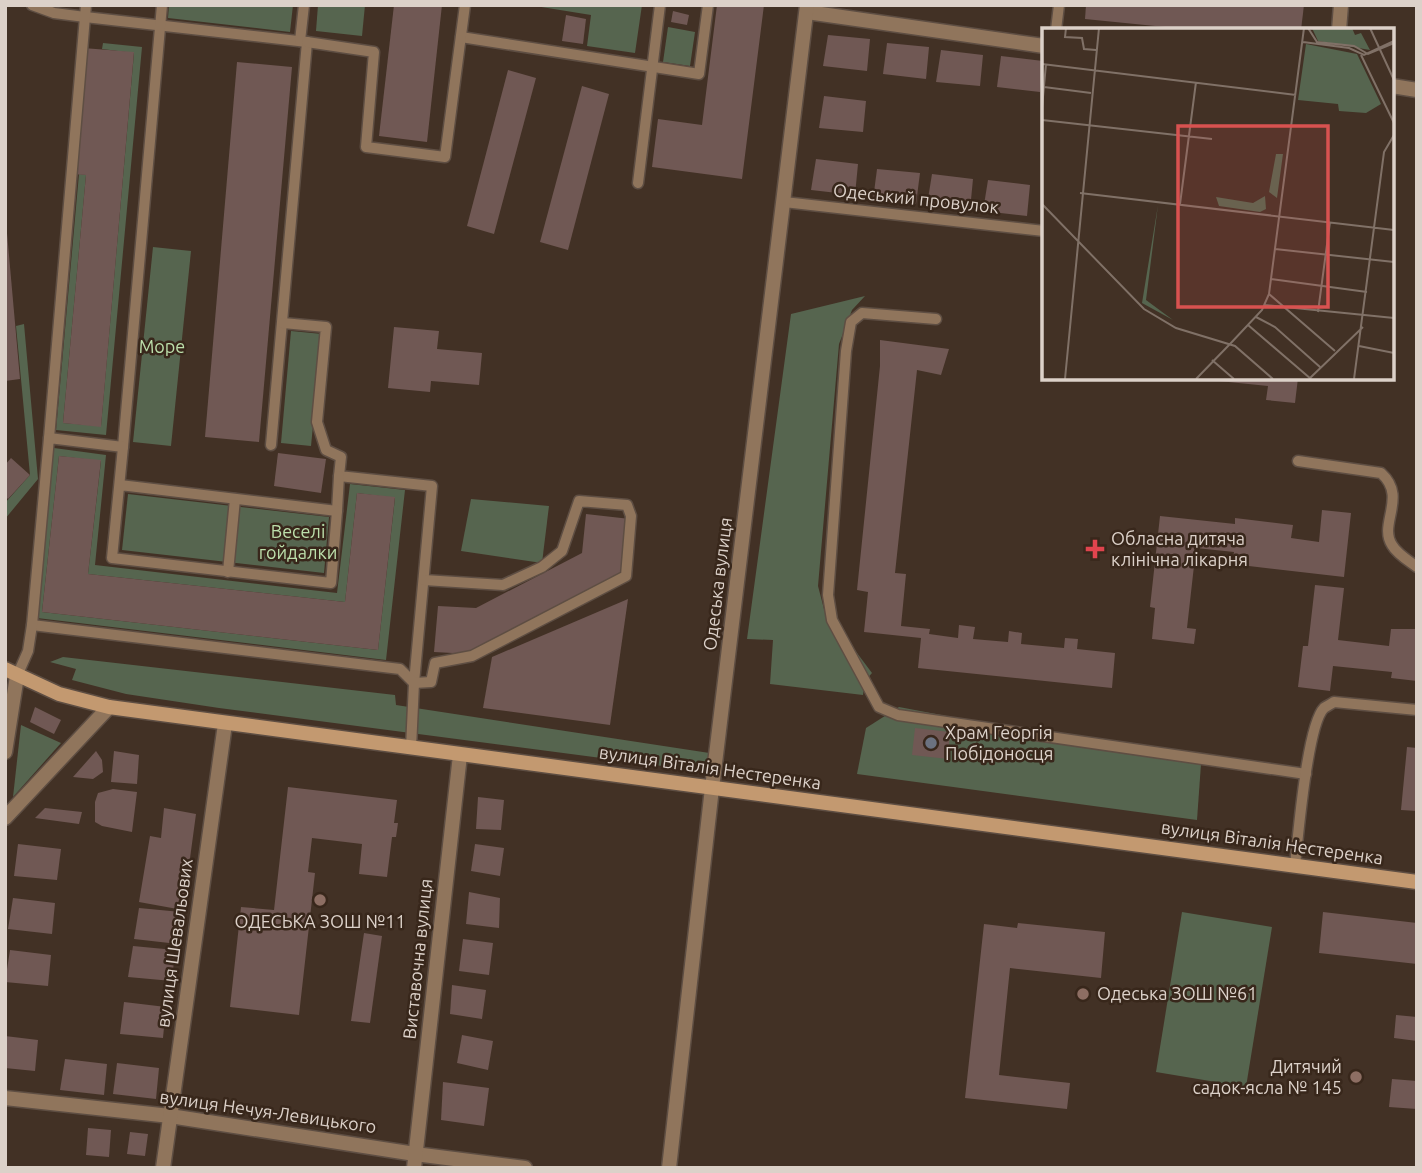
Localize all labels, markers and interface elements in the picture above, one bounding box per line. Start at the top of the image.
inset map [1042,28,1394,380]
street label: Одеський провулок [832,179,1000,217]
park label: Море [139,336,185,356]
street label: Одеська вулиця [699,516,735,652]
park label: Веселі гойдалки [259,521,337,562]
place label: Обласна дитяча клінічна лікарня [1111,528,1248,569]
marker: Обласна дитяча клінічна лікарня [1085,539,1105,559]
place label: Храм Георгія Побідоносця [945,722,1054,763]
marker: Храм Георгія Побідоносця [923,735,939,751]
street label: вулиця Віталія Нестеренка [598,742,822,793]
street label: вулиця Віталія Нестеренка [1160,817,1384,868]
street label: вулиця Шевальових [152,857,196,1029]
street label: Виставочна вулиця [399,878,435,1040]
marker: ОДЕСЬКА ЗОШ №11 [312,892,328,908]
place label: ОДЕСЬКА ЗОШ №11 [234,911,406,931]
place label: Одеська ЗОШ №61 [1097,983,1257,1003]
marker: Одеська ЗОШ №61 [1075,986,1091,1002]
place label: Дитячий садок-ясла № 145 [1193,1056,1342,1097]
marker: Дитячий садок-ясла № 145 [1348,1069,1364,1085]
street label: вулиця Нечуя-Левицького [158,1086,378,1136]

